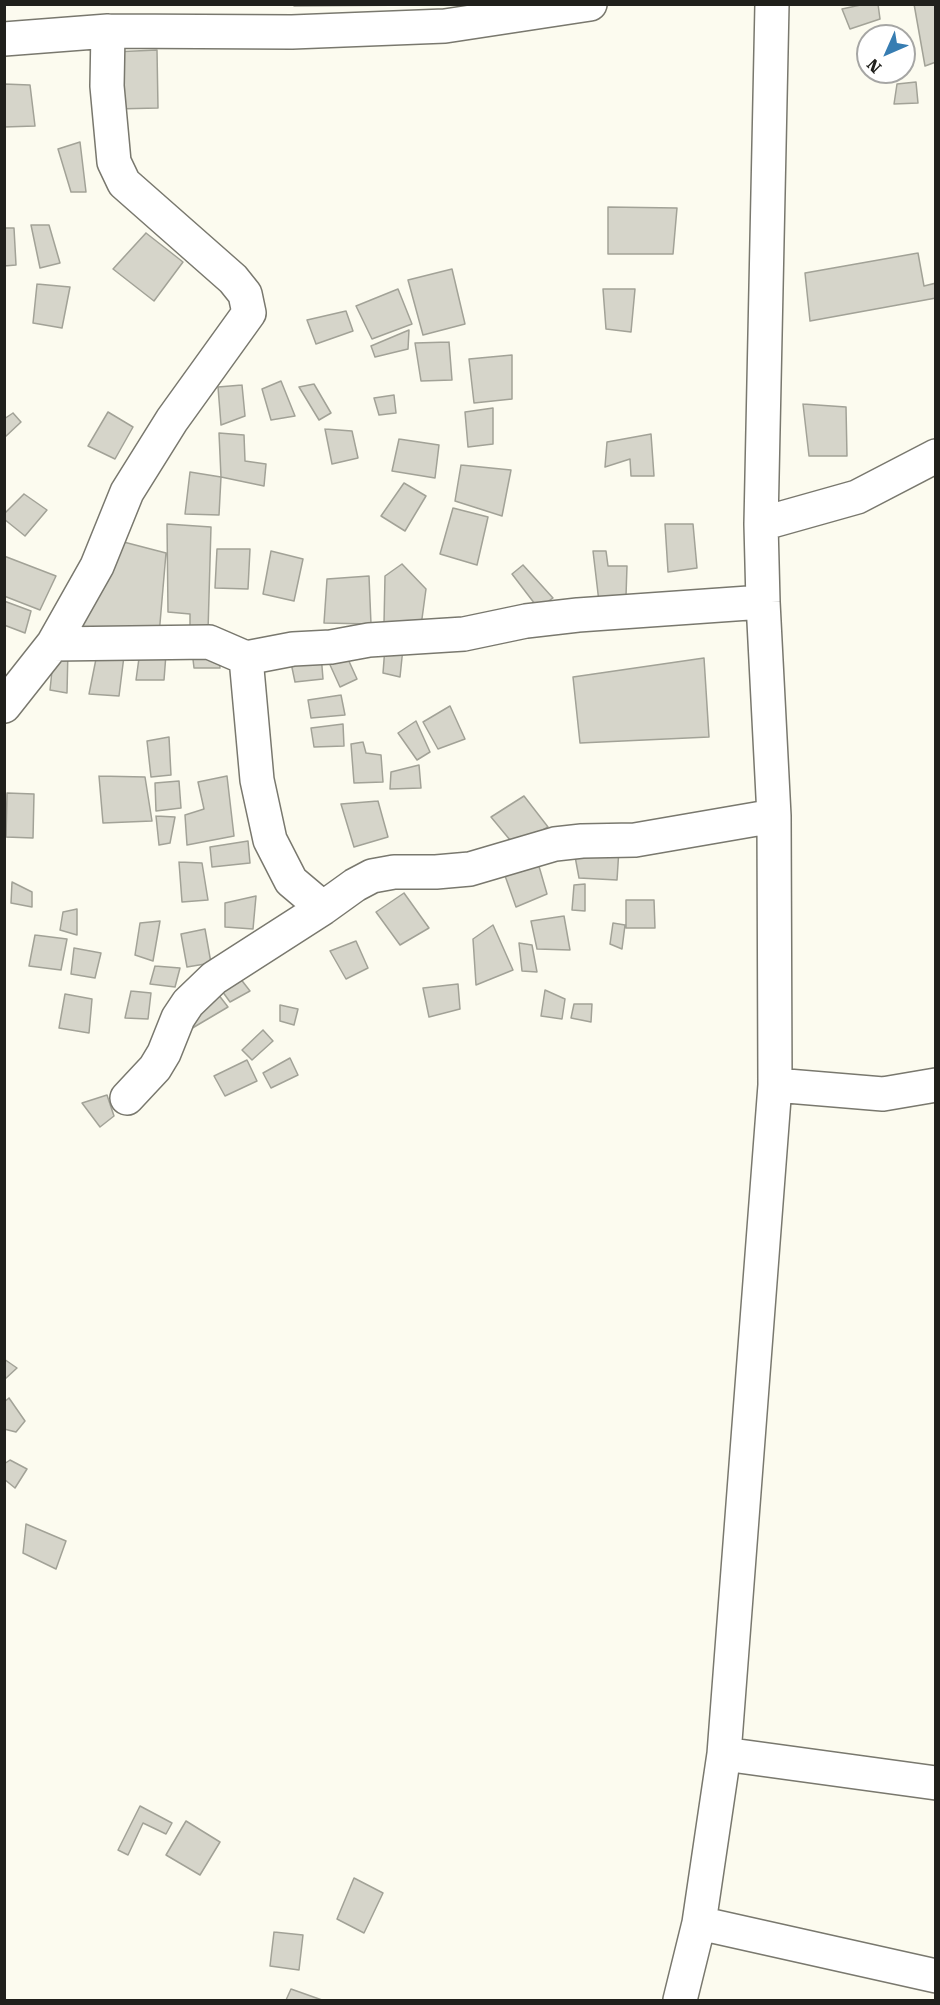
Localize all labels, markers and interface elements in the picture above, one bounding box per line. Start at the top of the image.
north arrow [856,24,916,84]
text: N [863,55,885,77]

